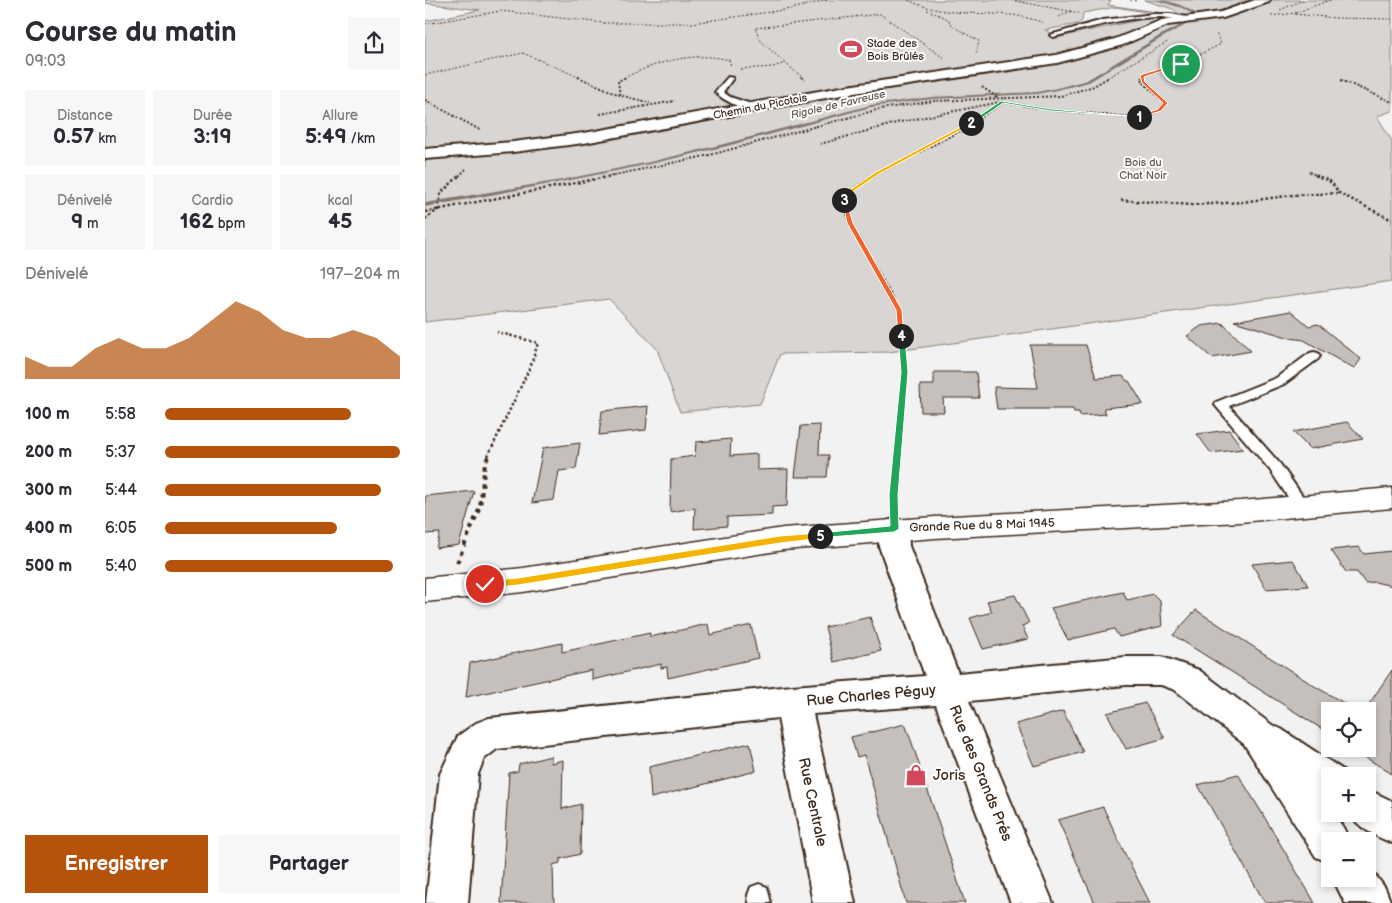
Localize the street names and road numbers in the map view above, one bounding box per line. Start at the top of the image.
street label: Chemin du Picotois [712,91,809,122]
street label: Grande Rue du 8 Mai 1945 [909,515,1055,536]
street label: Rue Charles Péguy [805,680,937,711]
street label: Rue des Grands Prés [945,702,1017,845]
street label: Rue Centrale [794,756,831,848]

